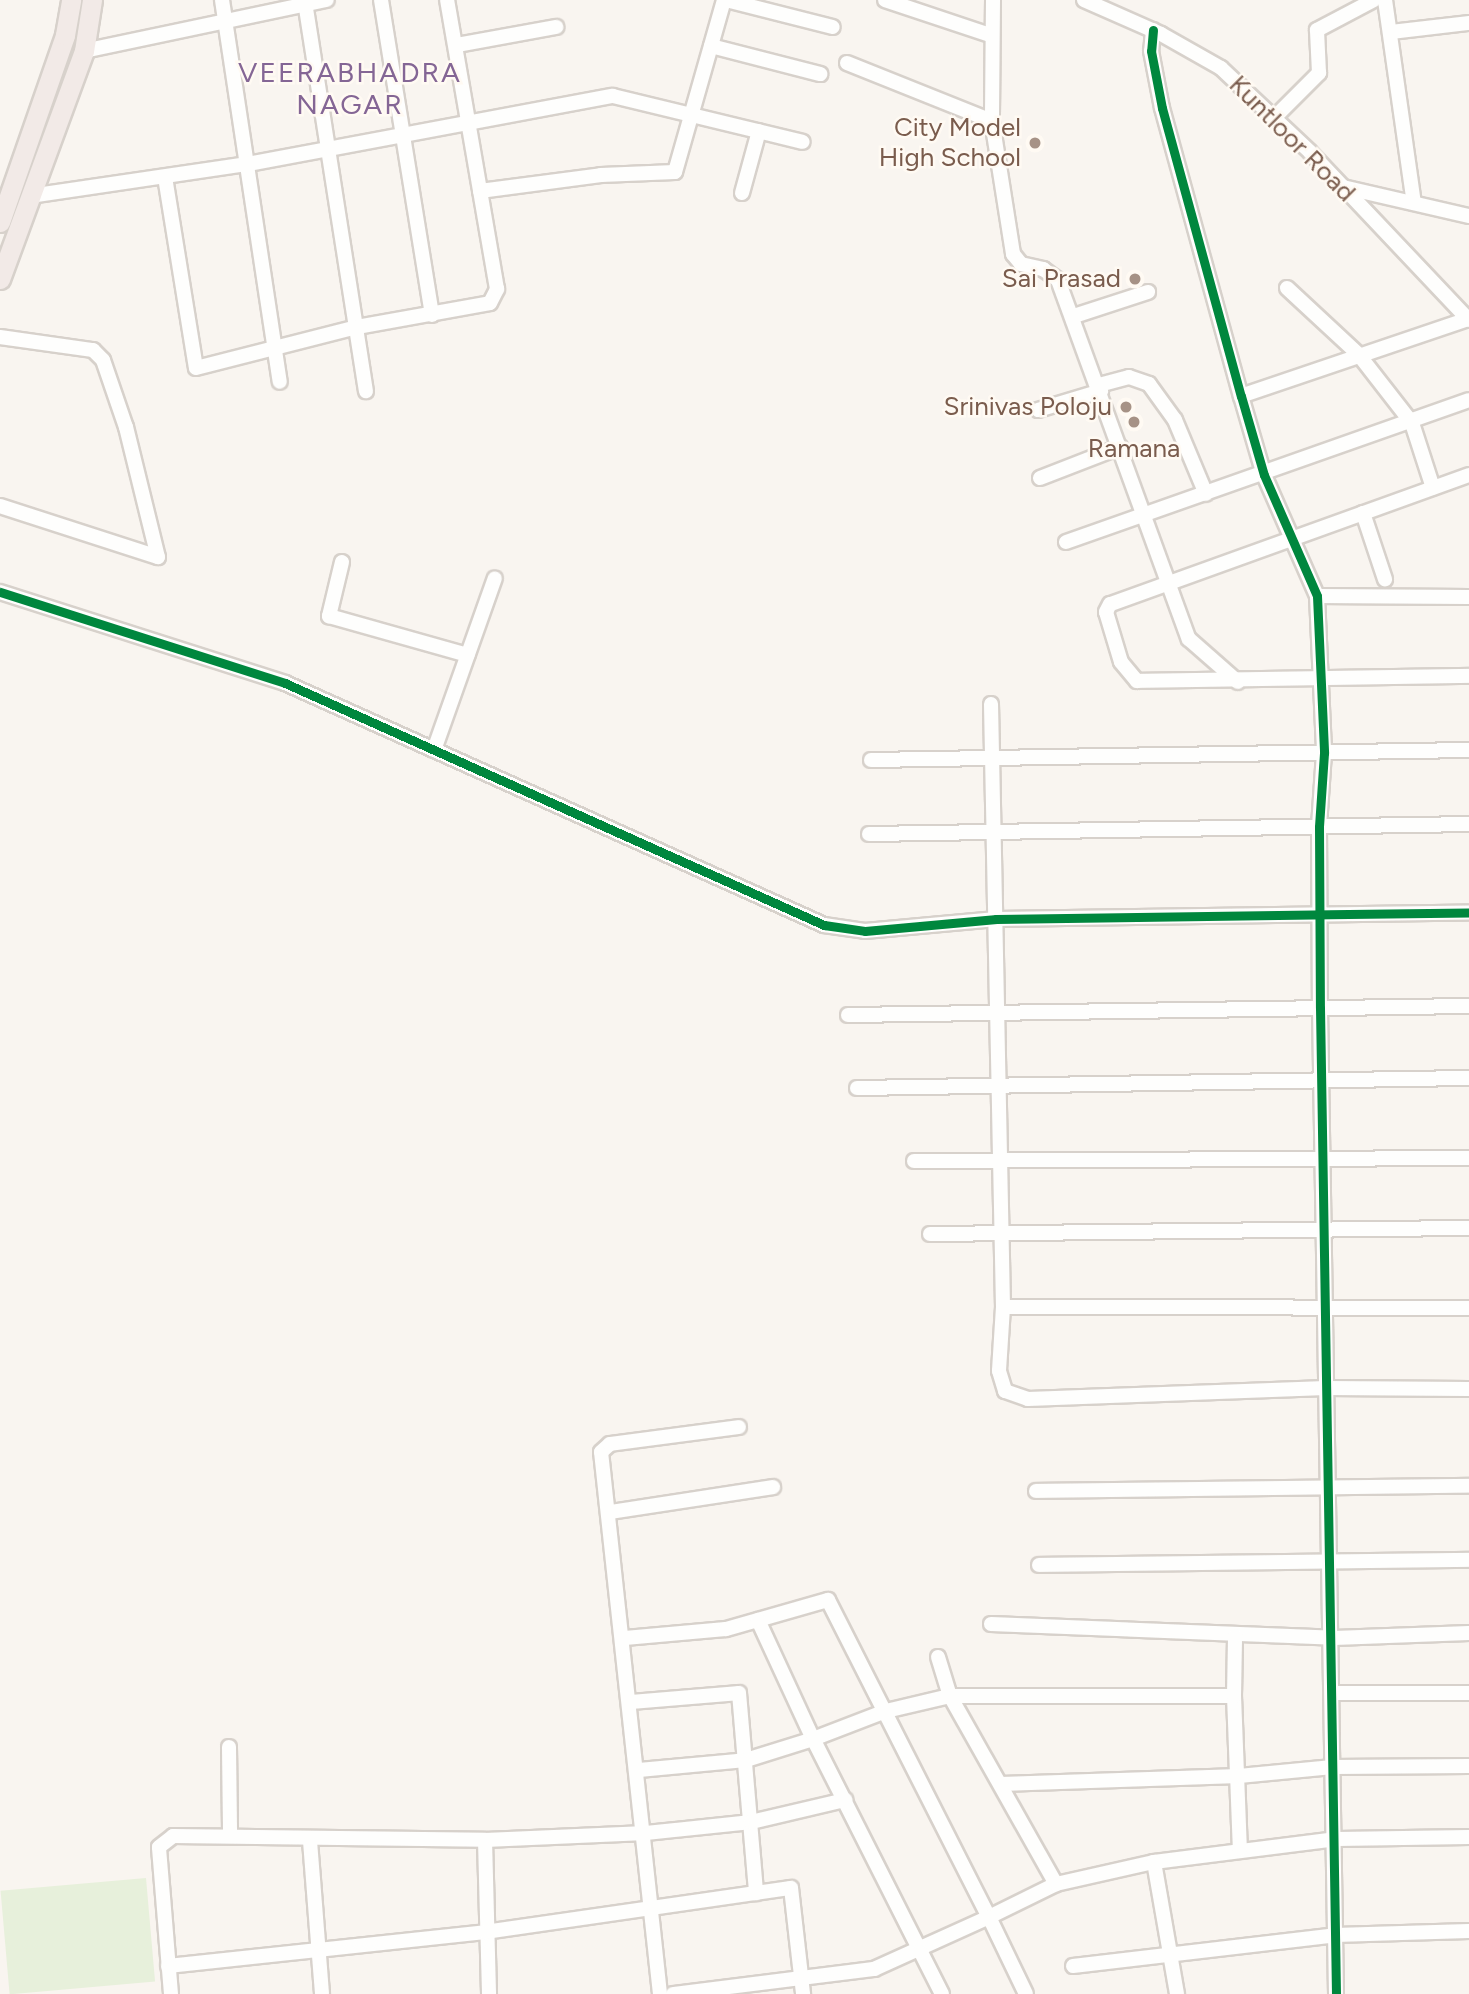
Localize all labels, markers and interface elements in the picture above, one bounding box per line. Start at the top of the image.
district label: VEERABHADRA NAGAR [239,55,461,121]
street label: Kuntloor Road [1222,69,1362,209]
place label: City Model High School [879,112,1021,174]
marker: City Model High School [1027,135,1043,151]
place label: Sai Prasad [1002,263,1121,295]
marker: Sai Prasad [1127,271,1143,287]
place label: Srinivas Poloju [943,391,1112,423]
marker: Srinivas Poloju [1118,399,1134,415]
marker: Ramana [1126,414,1142,430]
place label: Ramana [1088,433,1180,465]

